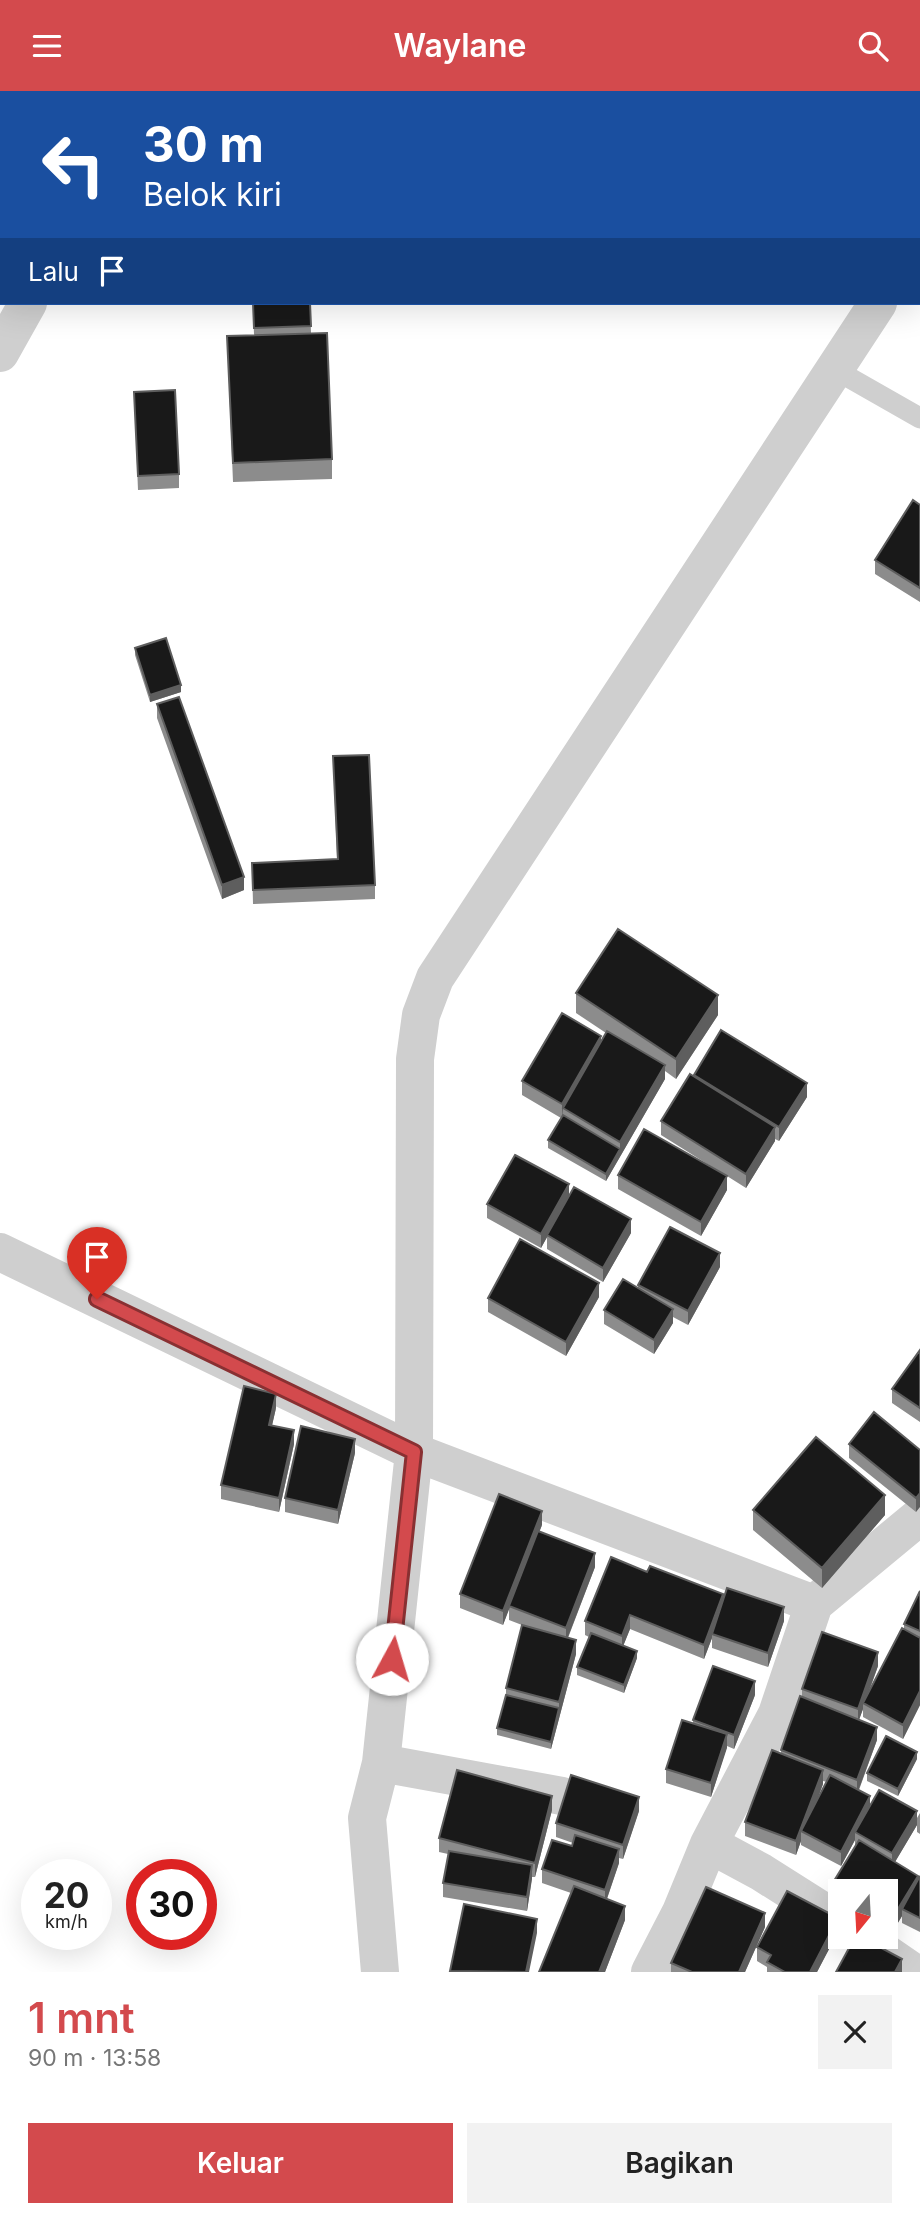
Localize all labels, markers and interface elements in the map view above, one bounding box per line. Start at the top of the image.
text: Waylane [394,26,526,65]
icon: menu [28,27,66,65]
icon: search [854,27,892,65]
text: 30 m [143,115,264,174]
icon: left [28,119,119,210]
text: Belok kiri [143,175,282,214]
icon: arrive [93,252,131,290]
text: Lalu [28,256,79,287]
pin [67,1227,127,1299]
icon: arrive [78,1238,116,1276]
position arrow [355,1622,429,1696]
speed limit sign: 30 [126,1859,217,1950]
text: 20 [44,1874,89,1916]
north arrow [828,1879,898,1949]
map controls [828,1879,898,1949]
text: km/h [45,1911,88,1932]
text: 1 mnt [28,1992,135,2043]
button: close [818,1995,892,2069]
text: 90 m · 13:58 [28,2044,161,2072]
button: Keluar [28,2123,453,2203]
button: Bagikan [467,2123,892,2203]

